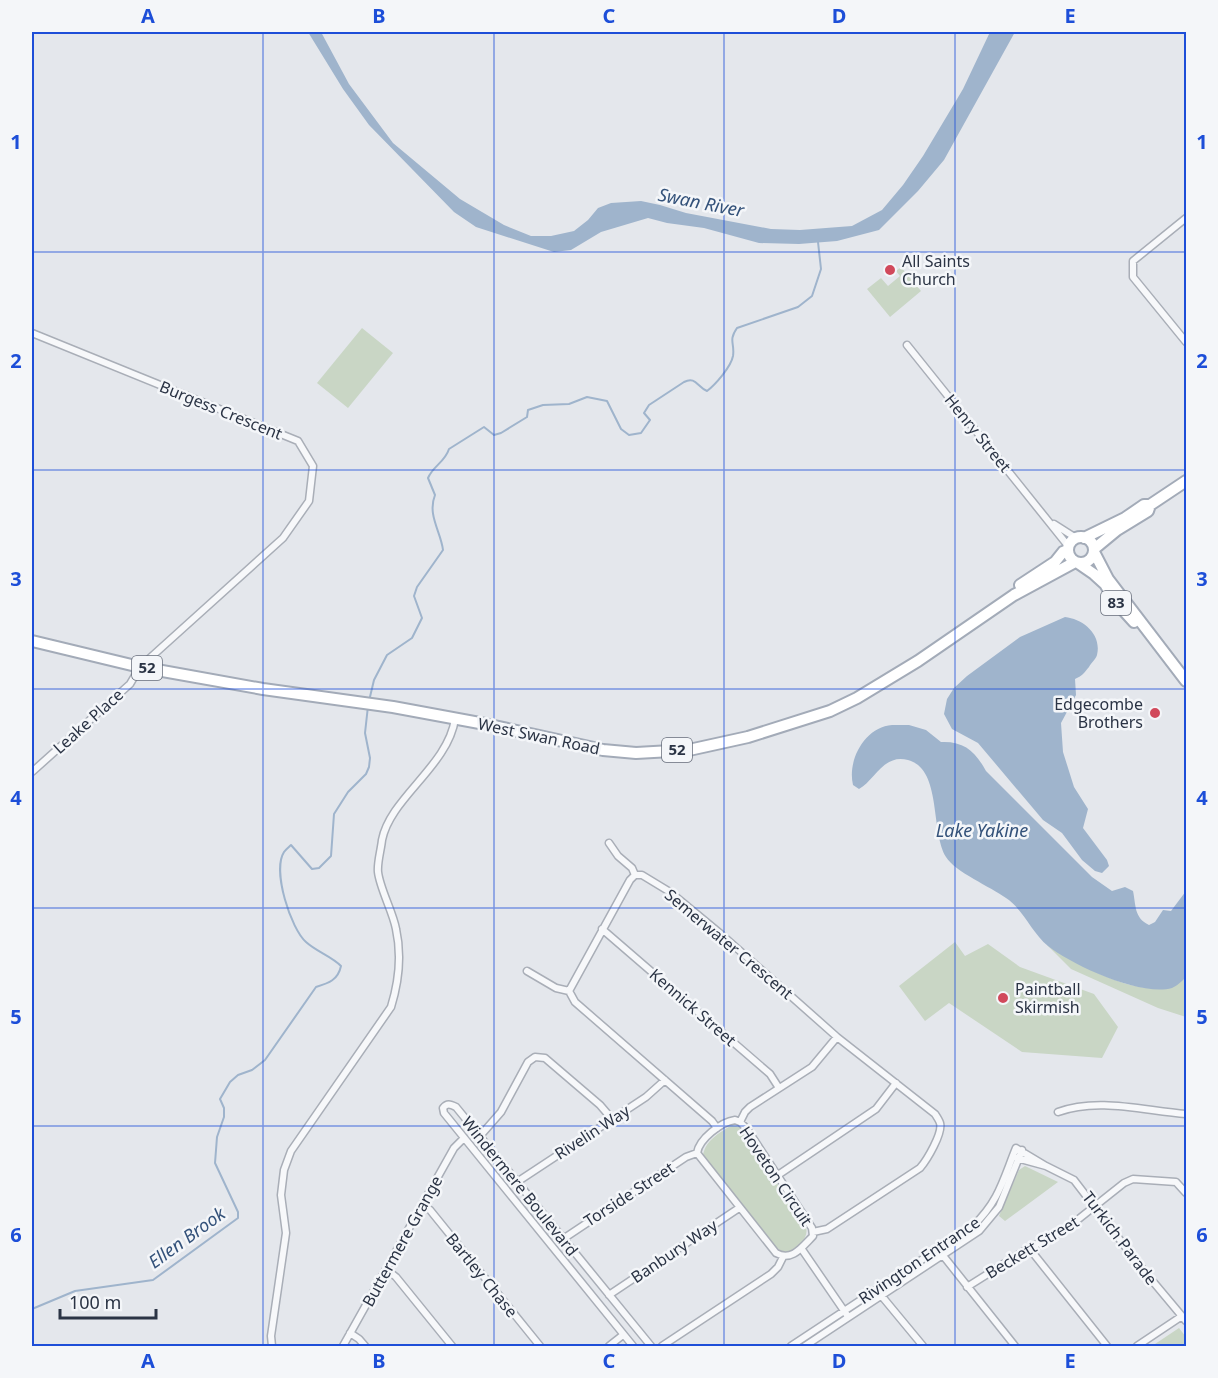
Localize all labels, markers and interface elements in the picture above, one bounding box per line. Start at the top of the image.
text: A [141,2,155,29]
text: B [372,2,386,29]
text: C [603,2,616,29]
text: D [832,2,846,29]
text: E [1064,2,1076,29]
text: 1 [10,128,22,155]
text: 1 [1196,128,1208,155]
water label: Swan River [656,182,747,222]
place label: All Saints Church [902,250,970,290]
marker: All Saints Church [883,263,897,277]
text: 2 [10,347,22,374]
text: 2 [1196,347,1208,374]
street label: Burgess Crescent [156,375,286,445]
street label: Henry Street [940,389,1016,477]
text: 3 [10,565,22,592]
text: 3 [1196,565,1208,592]
road number: 83 [1101,591,1131,615]
road number: 52 [132,656,162,680]
street label: Leake Place [48,684,128,758]
place label: Edgecombe Brothers [1054,693,1143,733]
marker: Edgecombe Brothers [1148,706,1162,720]
street label: West Swan Road [476,712,602,760]
road number: 52 [662,738,692,762]
text: 4 [10,784,22,811]
text: 4 [1196,784,1208,811]
water label: Lake Yakine [936,818,1028,842]
street label: Semerwater Crescent [660,884,798,1004]
street label: Kennick Street [645,963,741,1051]
place label: Paintball Skirmish [1015,978,1081,1018]
marker: Paintball Skirmish [996,991,1010,1005]
text: 5 [10,1003,22,1030]
text: 5 [1196,1003,1208,1030]
street label: Rivelin Way [550,1099,634,1164]
street label: Windermere Boulevard [457,1112,583,1260]
street label: Hoveton Circuit [734,1122,818,1230]
street label: Torside Street [580,1156,679,1231]
street label: Buttermere Grange [357,1172,447,1310]
street label: Turkich Parade [1078,1187,1162,1289]
water label: Ellen Brook [143,1201,231,1273]
street label: Beckett Street [981,1210,1083,1283]
street label: Rivington Entrance [854,1211,984,1309]
street label: Banbury Way [627,1214,722,1288]
text: 6 [10,1221,22,1248]
text: 6 [1196,1221,1208,1248]
street label: Bartley Chase [441,1228,523,1322]
scale bar [60,1282,156,1320]
text: 100 m [69,1290,121,1314]
text: A [141,1347,155,1374]
text: B [372,1347,386,1374]
text: C [603,1347,616,1374]
text: D [832,1347,846,1374]
text: E [1064,1347,1076,1374]

